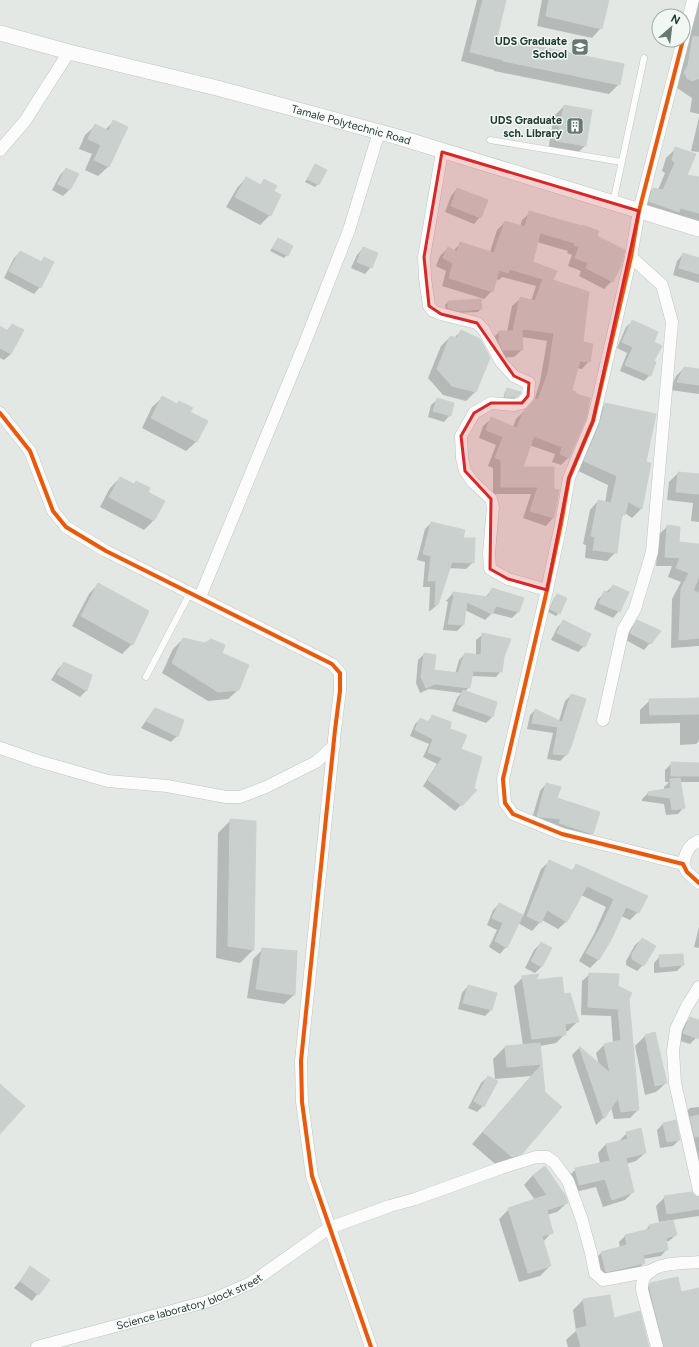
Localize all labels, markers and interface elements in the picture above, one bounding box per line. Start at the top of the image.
north arrow [651,8,691,48]
text: N [669,12,682,27]
place label: UDS Graduate School [495,35,567,61]
school or university icon: UDS Graduate School [570,37,590,57]
street label: Tamale Polytechnic Road [290,102,412,148]
place label: UDS Graduate sch. Library [490,114,563,140]
building icon: UDS Graduate sch. Library [565,116,585,136]
street label: Science laboratory block street [115,1271,265,1333]

